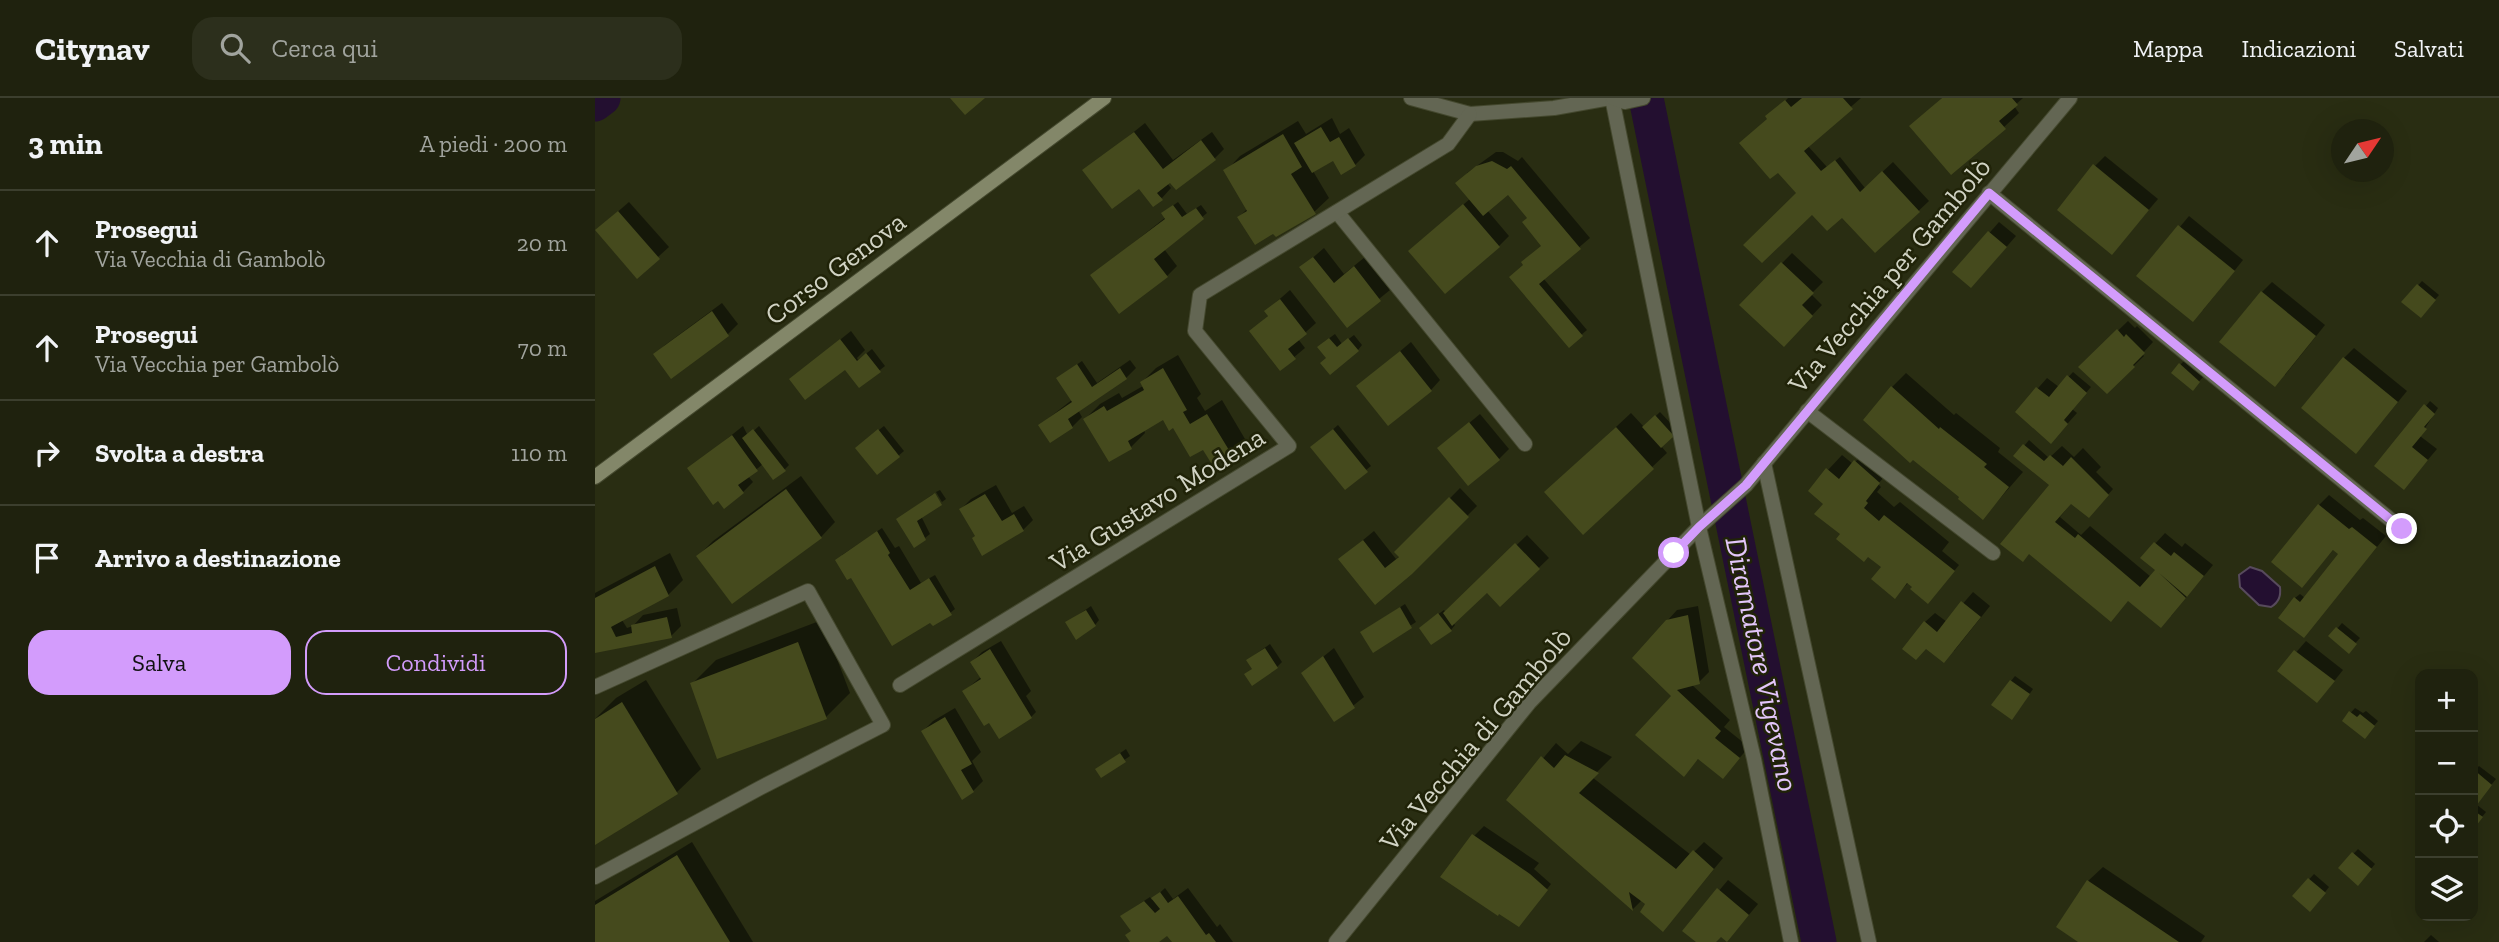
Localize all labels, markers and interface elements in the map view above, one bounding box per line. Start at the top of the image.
search box [192,17,682,80]
text: Citynav [35,29,150,68]
icon: search [216,29,254,67]
text: Cerca qui [272,32,378,64]
text: Mappa [2133,34,2203,63]
text: Indicazioni [2241,34,2356,63]
text: Salvati [2394,34,2464,63]
north arrow [2331,119,2394,182]
text: 3 min [28,126,103,162]
text: A piedi · 200 m [420,130,567,158]
street label: Via Vecchia per Gambolò [1780,151,1998,401]
street label: Corso Genova [759,205,912,332]
text: Prosegui [95,213,198,245]
icon: ahead [28,224,66,262]
text: 20 m [517,229,567,257]
text: Via Vecchia di Gambolò [95,245,326,273]
text: Prosegui [95,318,198,350]
icon: ahead [28,329,66,367]
text: 70 m [518,334,567,362]
text: Via Vecchia per Gambolò [95,350,339,378]
street label: Via Gustavo Modena [1043,420,1271,579]
icon: right [28,434,66,472]
text: Svolta a destra [95,437,264,469]
text: 110 m [511,439,567,467]
route end [2386,513,2417,544]
water label: Diramatore Vigevano [1717,533,1807,795]
route start [1658,537,1689,568]
icon: arrive [28,539,66,577]
text: Arrivo a destinazione [95,542,341,574]
street label: Via Vecchia di Gambolò [1372,621,1578,858]
button: Salva [28,630,291,695]
button: Condividi [305,630,567,695]
map controls [2415,669,2478,921]
button: + [2415,669,2478,732]
button: − [2415,732,2478,795]
button: locate [2415,795,2478,858]
button: layers [2415,858,2478,921]

